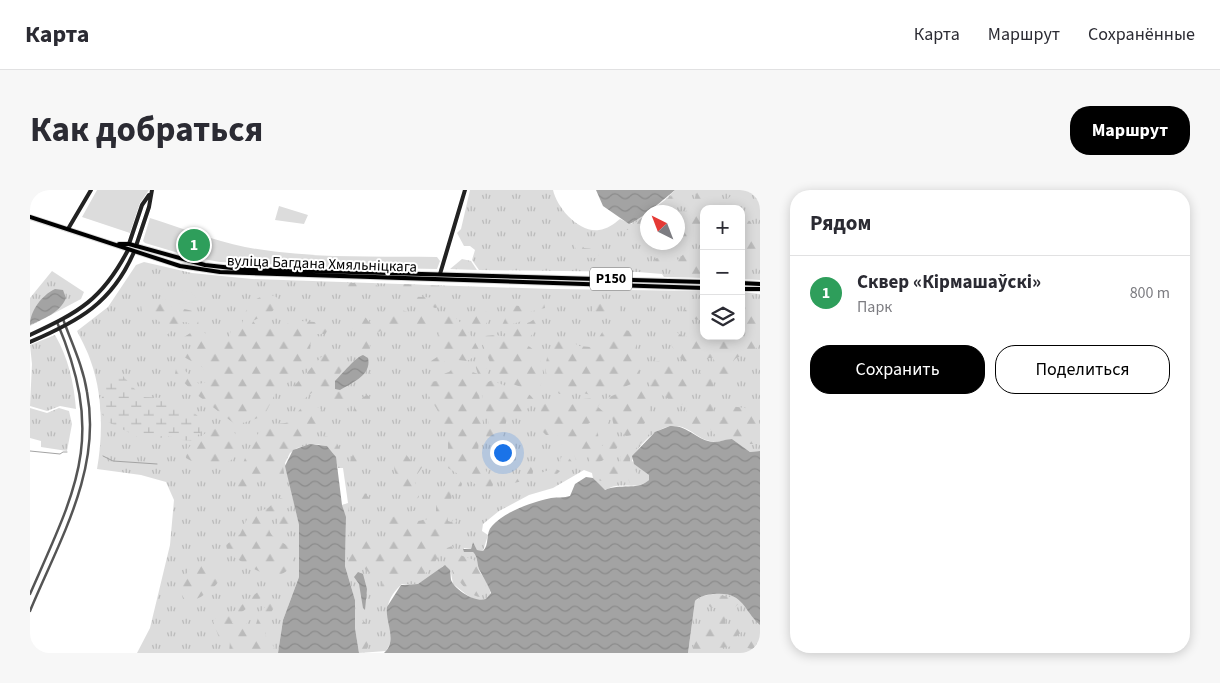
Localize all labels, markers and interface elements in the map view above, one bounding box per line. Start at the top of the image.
text: Карта [25,17,89,52]
text: Карта [914,22,960,47]
text: Маршрут [988,22,1060,47]
text: Сохранённые [1088,22,1195,47]
text: Как добраться [30,105,263,155]
button: Маршрут [1070,106,1190,155]
north arrow [640,205,685,250]
map controls [700,205,745,340]
button: + [700,205,745,250]
text: Рядом [810,208,871,238]
pin: 1 [178,226,210,264]
street label: вуліца Багдана Хмяльніцкага [227,250,417,278]
button: − [700,250,745,295]
road number: Р150 [590,268,632,290]
text: Сквер «Кірмашаўскі» [857,269,1041,296]
text: 1 [822,282,830,304]
text: 800 m [1130,282,1170,304]
button: layers [700,295,745,340]
text: Парк [857,296,892,318]
button: Сохранить [810,345,985,394]
button: Поделиться [995,345,1170,394]
your location [490,440,516,466]

